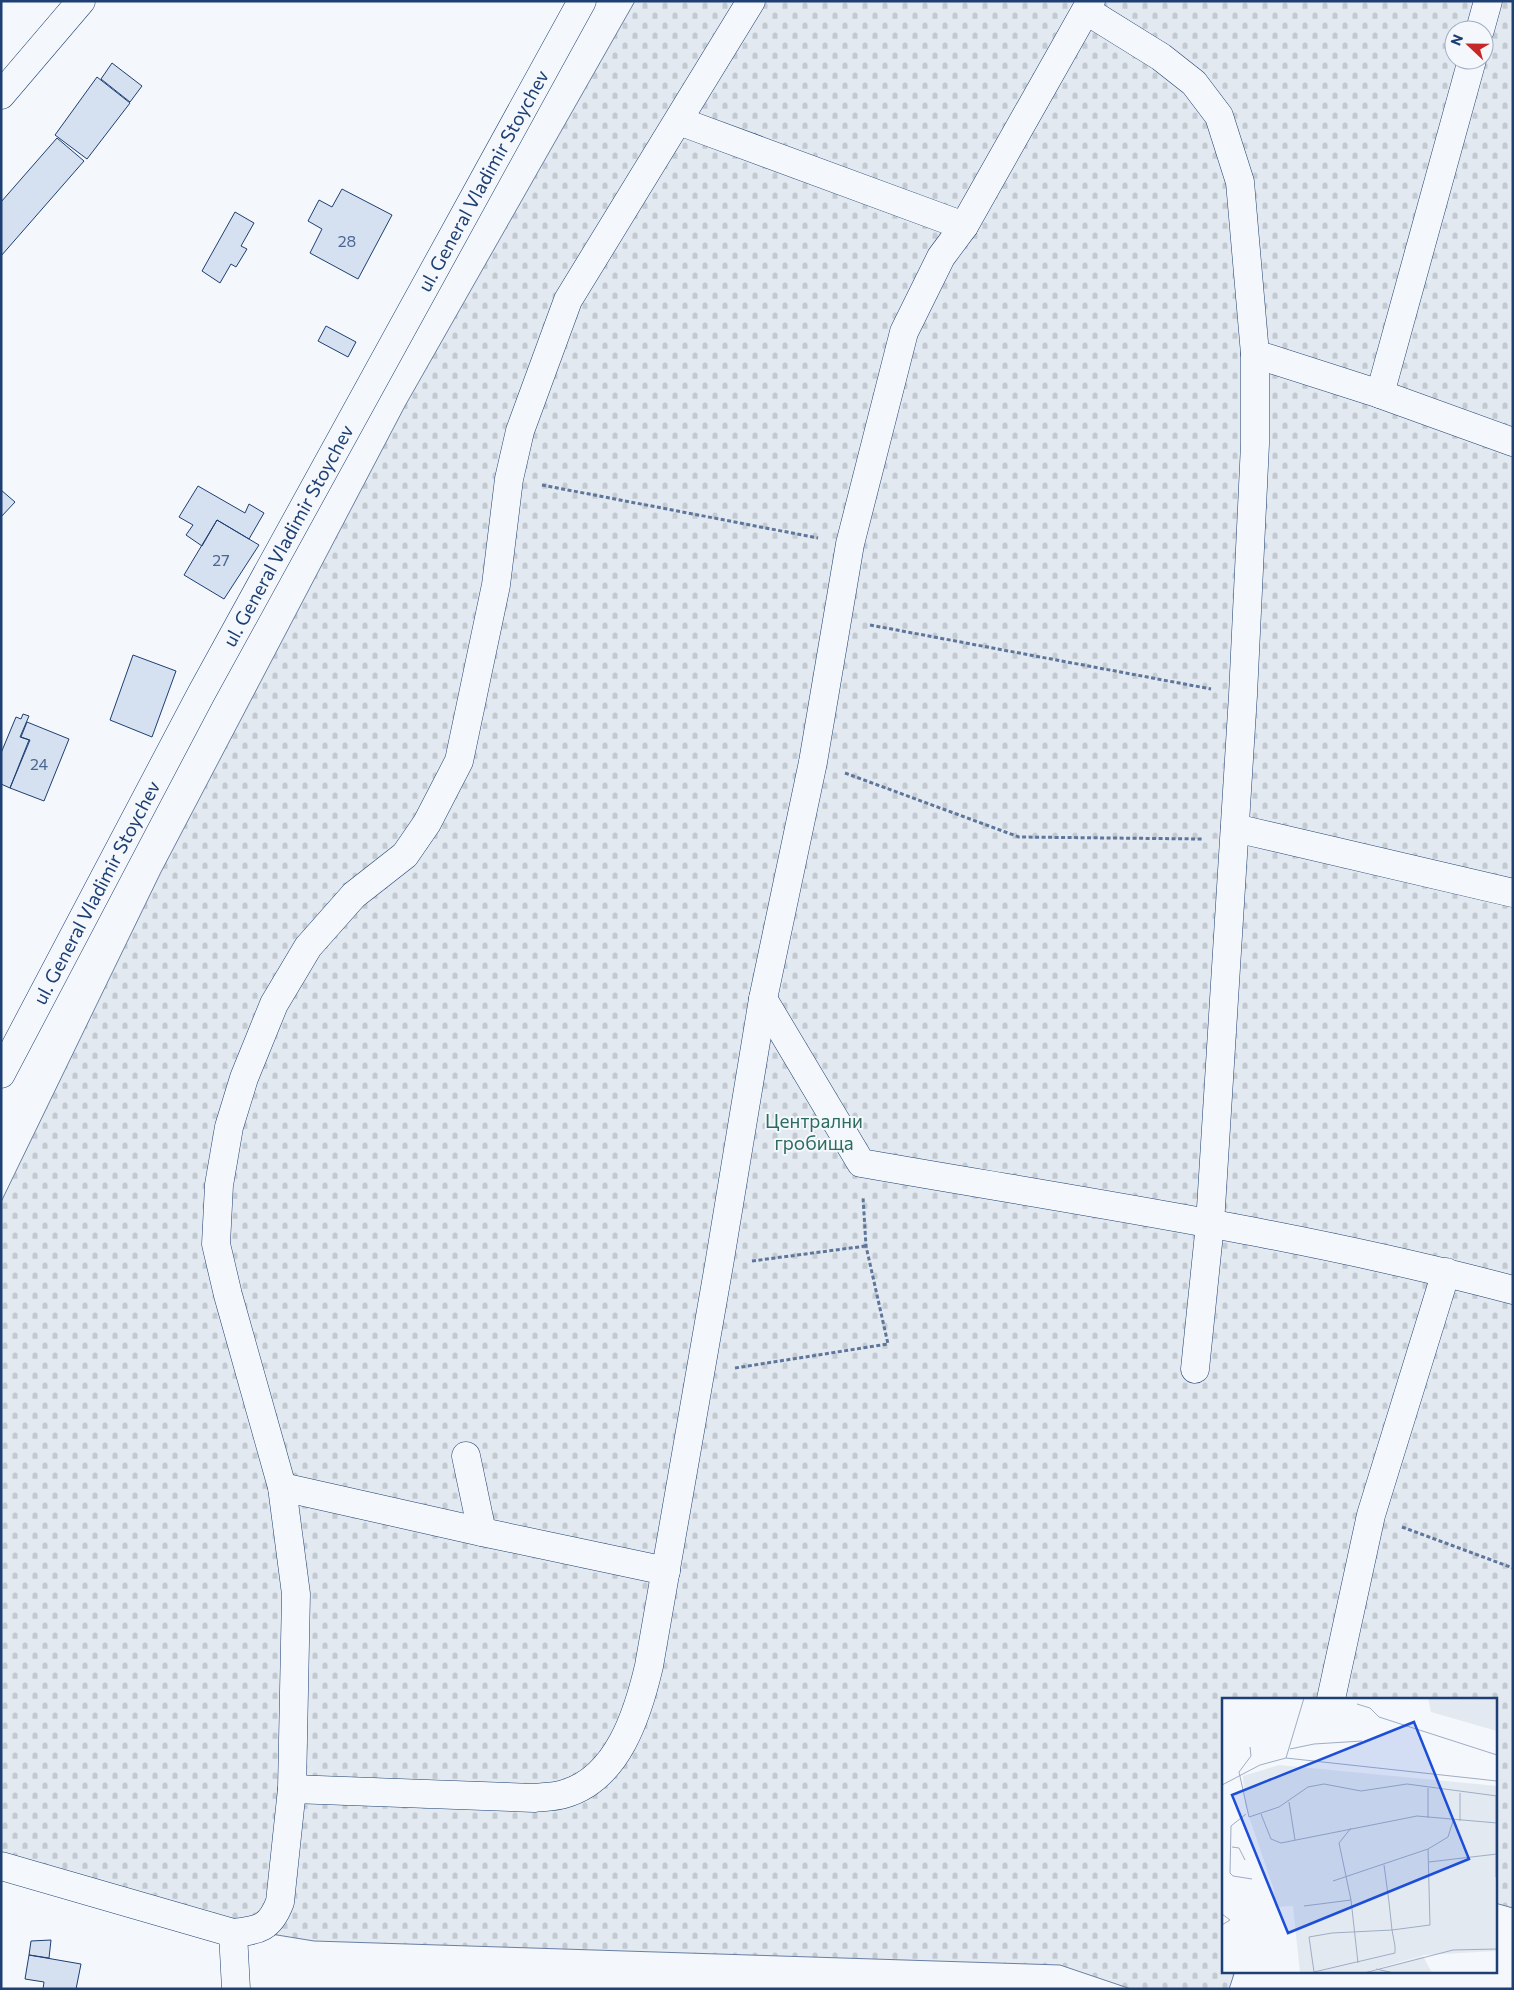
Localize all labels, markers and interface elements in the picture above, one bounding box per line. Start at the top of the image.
north arrow [1444,20,1494,70]
text: N [1447,32,1466,48]
street label: ul. General Vladimir Stoychev [412,65,553,296]
house number: 28 [338,231,356,250]
street label: ul. General Vladimir Stoychev [217,420,358,650]
house number: 27 [212,550,230,569]
house number: 24 [30,754,48,773]
street label: ul. General Vladimir Stoychev [28,776,164,1008]
park label: Централни гробища [765,1109,863,1154]
inset map [1222,1698,1496,1972]

